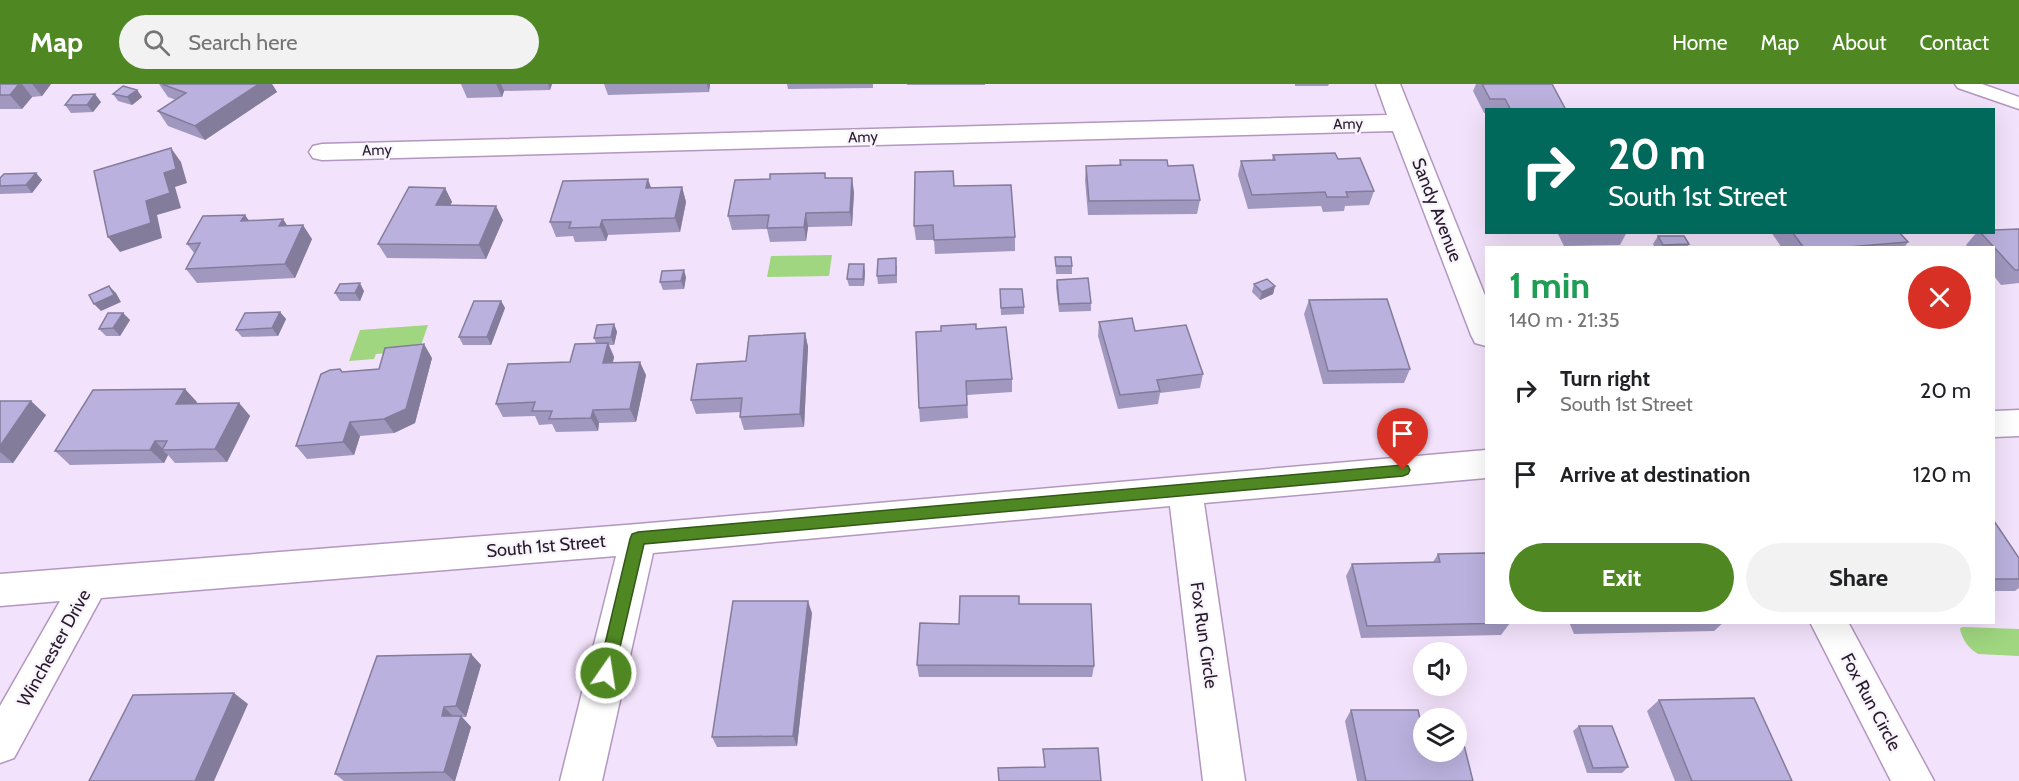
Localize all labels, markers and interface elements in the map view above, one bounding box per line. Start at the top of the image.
search box [119,15,539,69]
text: Map [30,25,83,59]
icon: search [140,26,173,59]
text: Search here [188,29,297,56]
text: Home [1672,30,1728,55]
text: Map [1761,30,1799,55]
text: About [1832,30,1886,55]
text: Contact [1919,30,1989,55]
street label: Amy [1333,115,1363,133]
street label: Amy [848,127,879,147]
text: 20 m [1608,128,1706,180]
icon: right [1509,132,1587,210]
street label: Amy [362,140,393,160]
street label: Sandy Avenue [1407,155,1467,265]
text: South 1st Street [1608,180,1787,213]
text: 1 min [1509,263,1590,307]
button: close [1908,266,1971,329]
text: 140 m · 21:35 [1509,308,1620,332]
text: Turn right [1560,365,1650,392]
icon: right [1509,374,1542,407]
text: 20 m [1920,377,1971,404]
text: South 1st Street [1560,392,1693,416]
pin [1377,408,1428,470]
icon: arrive [1386,417,1419,450]
icon: arrive [1509,458,1542,491]
text: Arrive at destination [1560,461,1750,488]
text: 120 m [1913,461,1971,488]
street label: South 1st Street [486,530,606,562]
button: Exit [1509,543,1734,612]
button: Share [1746,543,1971,612]
street label: Fox Run Circle [1186,580,1222,690]
street label: Winchester Drive [13,585,95,711]
position arrow [574,641,638,705]
map controls [1413,642,1467,762]
button: sound [1413,642,1467,696]
street label: Fox Run Circle [1836,649,1906,755]
button: layers [1413,708,1467,762]

